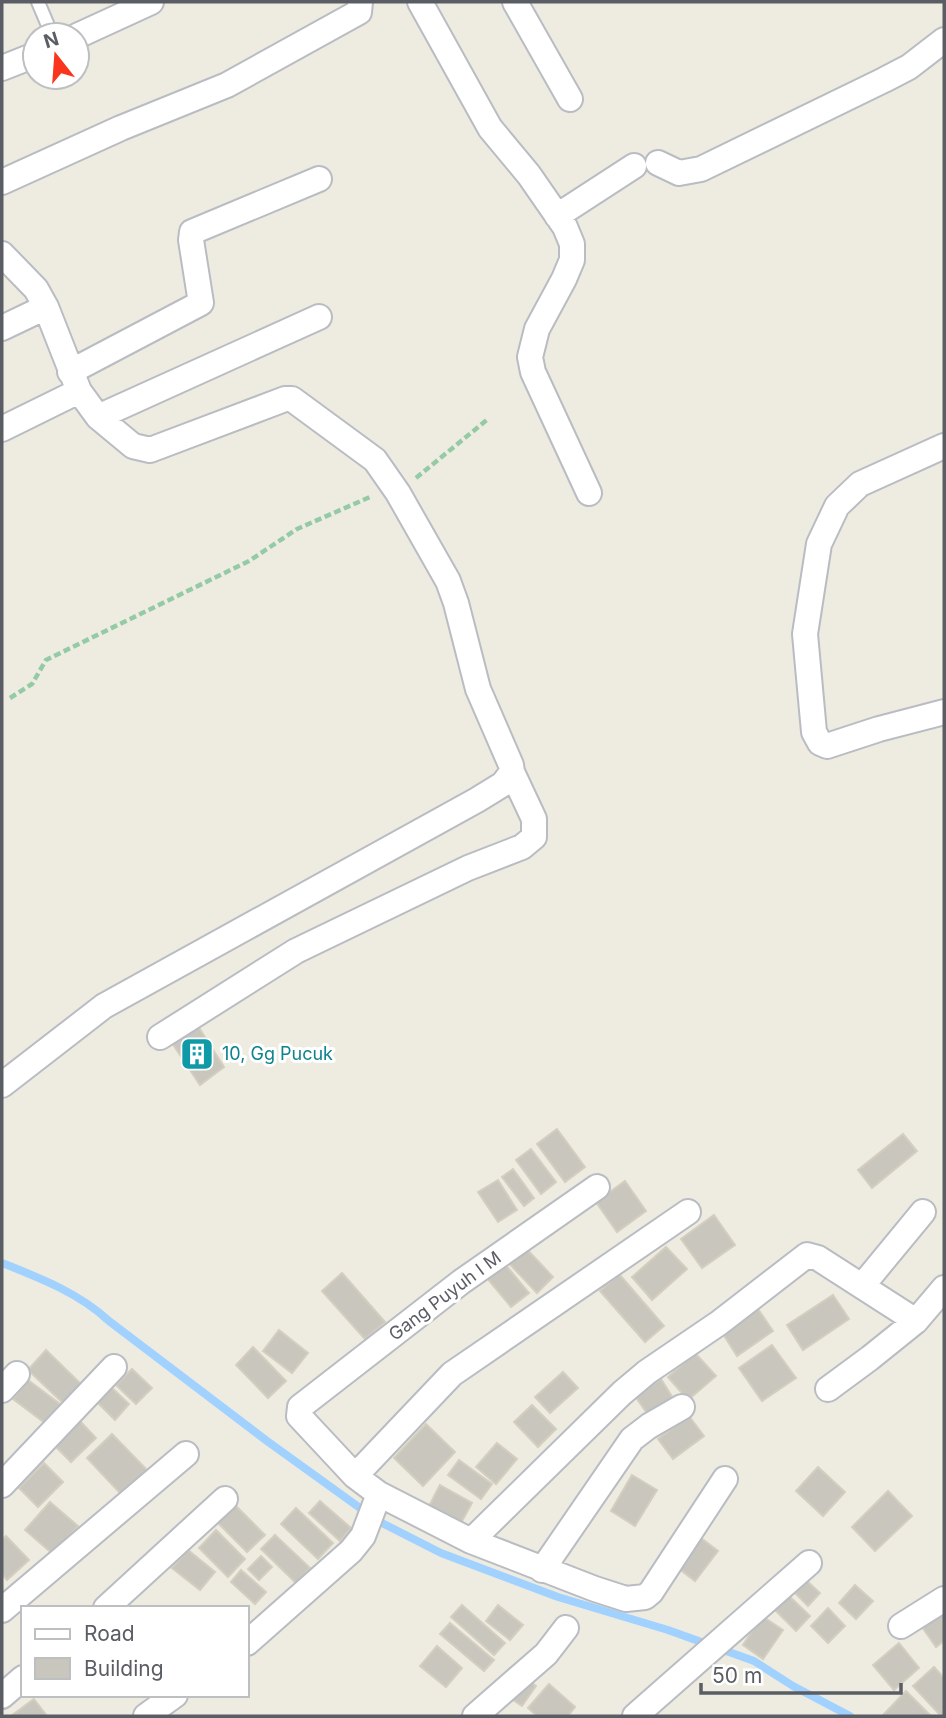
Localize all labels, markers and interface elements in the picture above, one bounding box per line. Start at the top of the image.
north arrow [21,21,91,91]
text: N [41,27,61,53]
building icon: 10, Gg Pucuk [178,1035,216,1073]
place label: 10, Gg Pucuk [222,1043,333,1064]
street label: Gang Puyuh I M [384,1247,505,1345]
legend [21,1606,248,1697]
text: Road [84,1621,135,1646]
scale bar [701,1652,900,1696]
text: Building [84,1656,164,1681]
text: 50 m [712,1663,762,1688]

